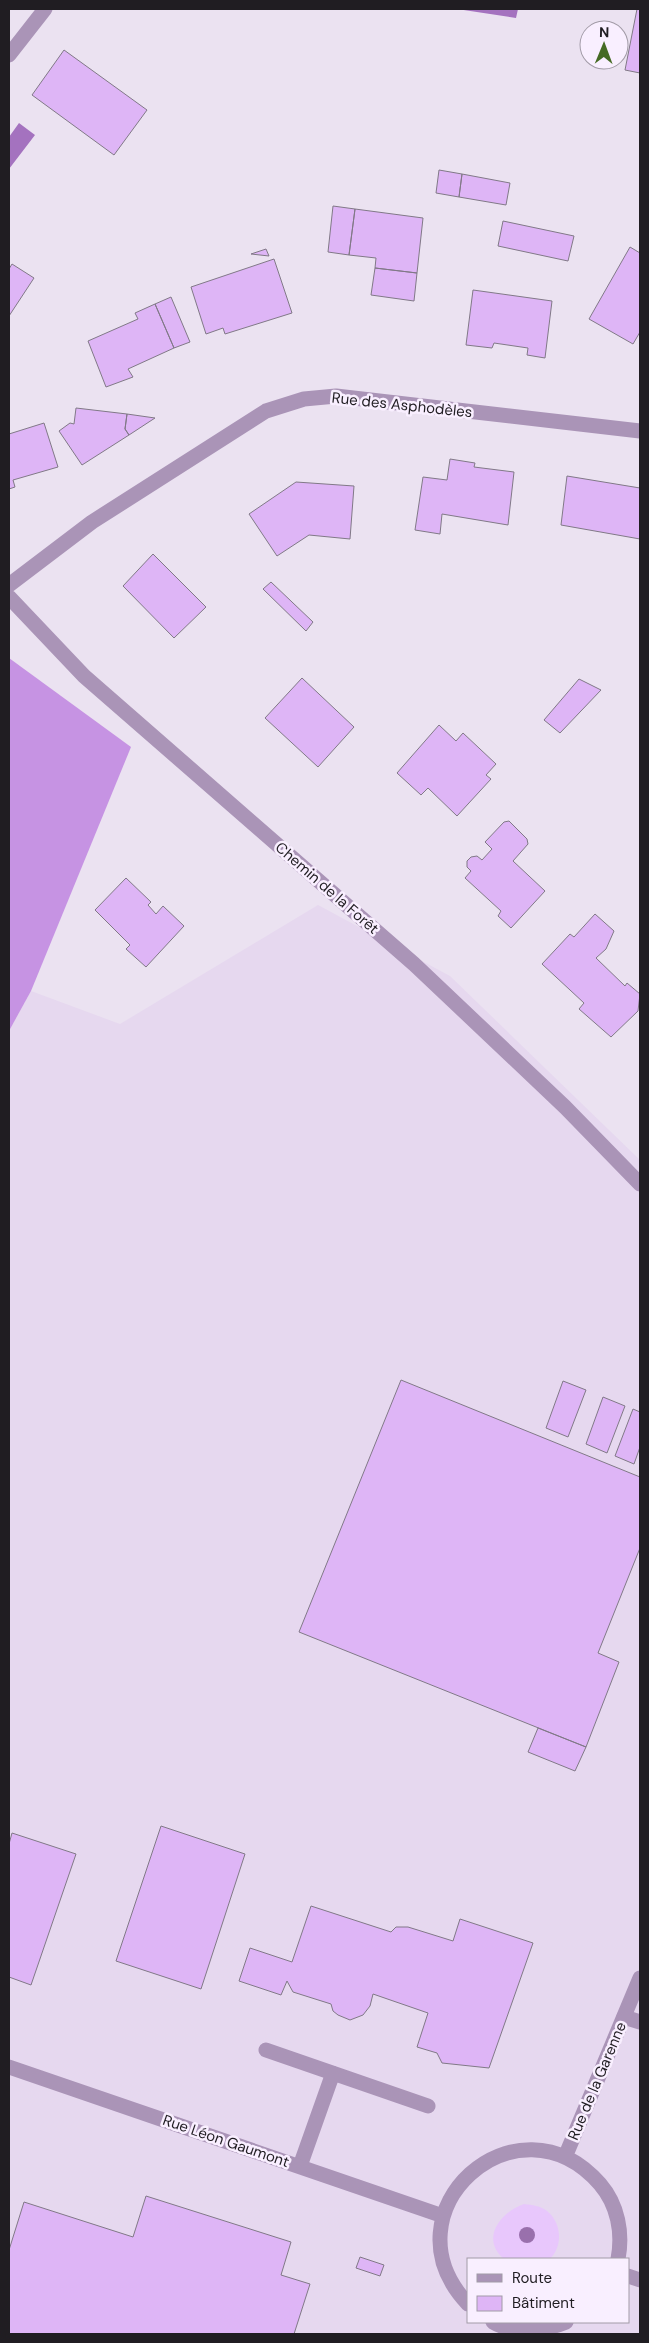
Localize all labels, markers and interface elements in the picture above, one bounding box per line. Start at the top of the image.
north arrow [579,20,629,70]
text: N [599,23,609,41]
street label: Rue des Asphodèles [331,388,473,422]
street label: Chemin de la Forêt [271,838,383,939]
street label: Rue de la Garenne [563,2019,631,2143]
street label: Rue Léon Gaumont [160,2110,292,2172]
legend [467,2258,629,2323]
text: Route [512,2268,552,2288]
text: Bâtiment [512,2293,575,2313]

